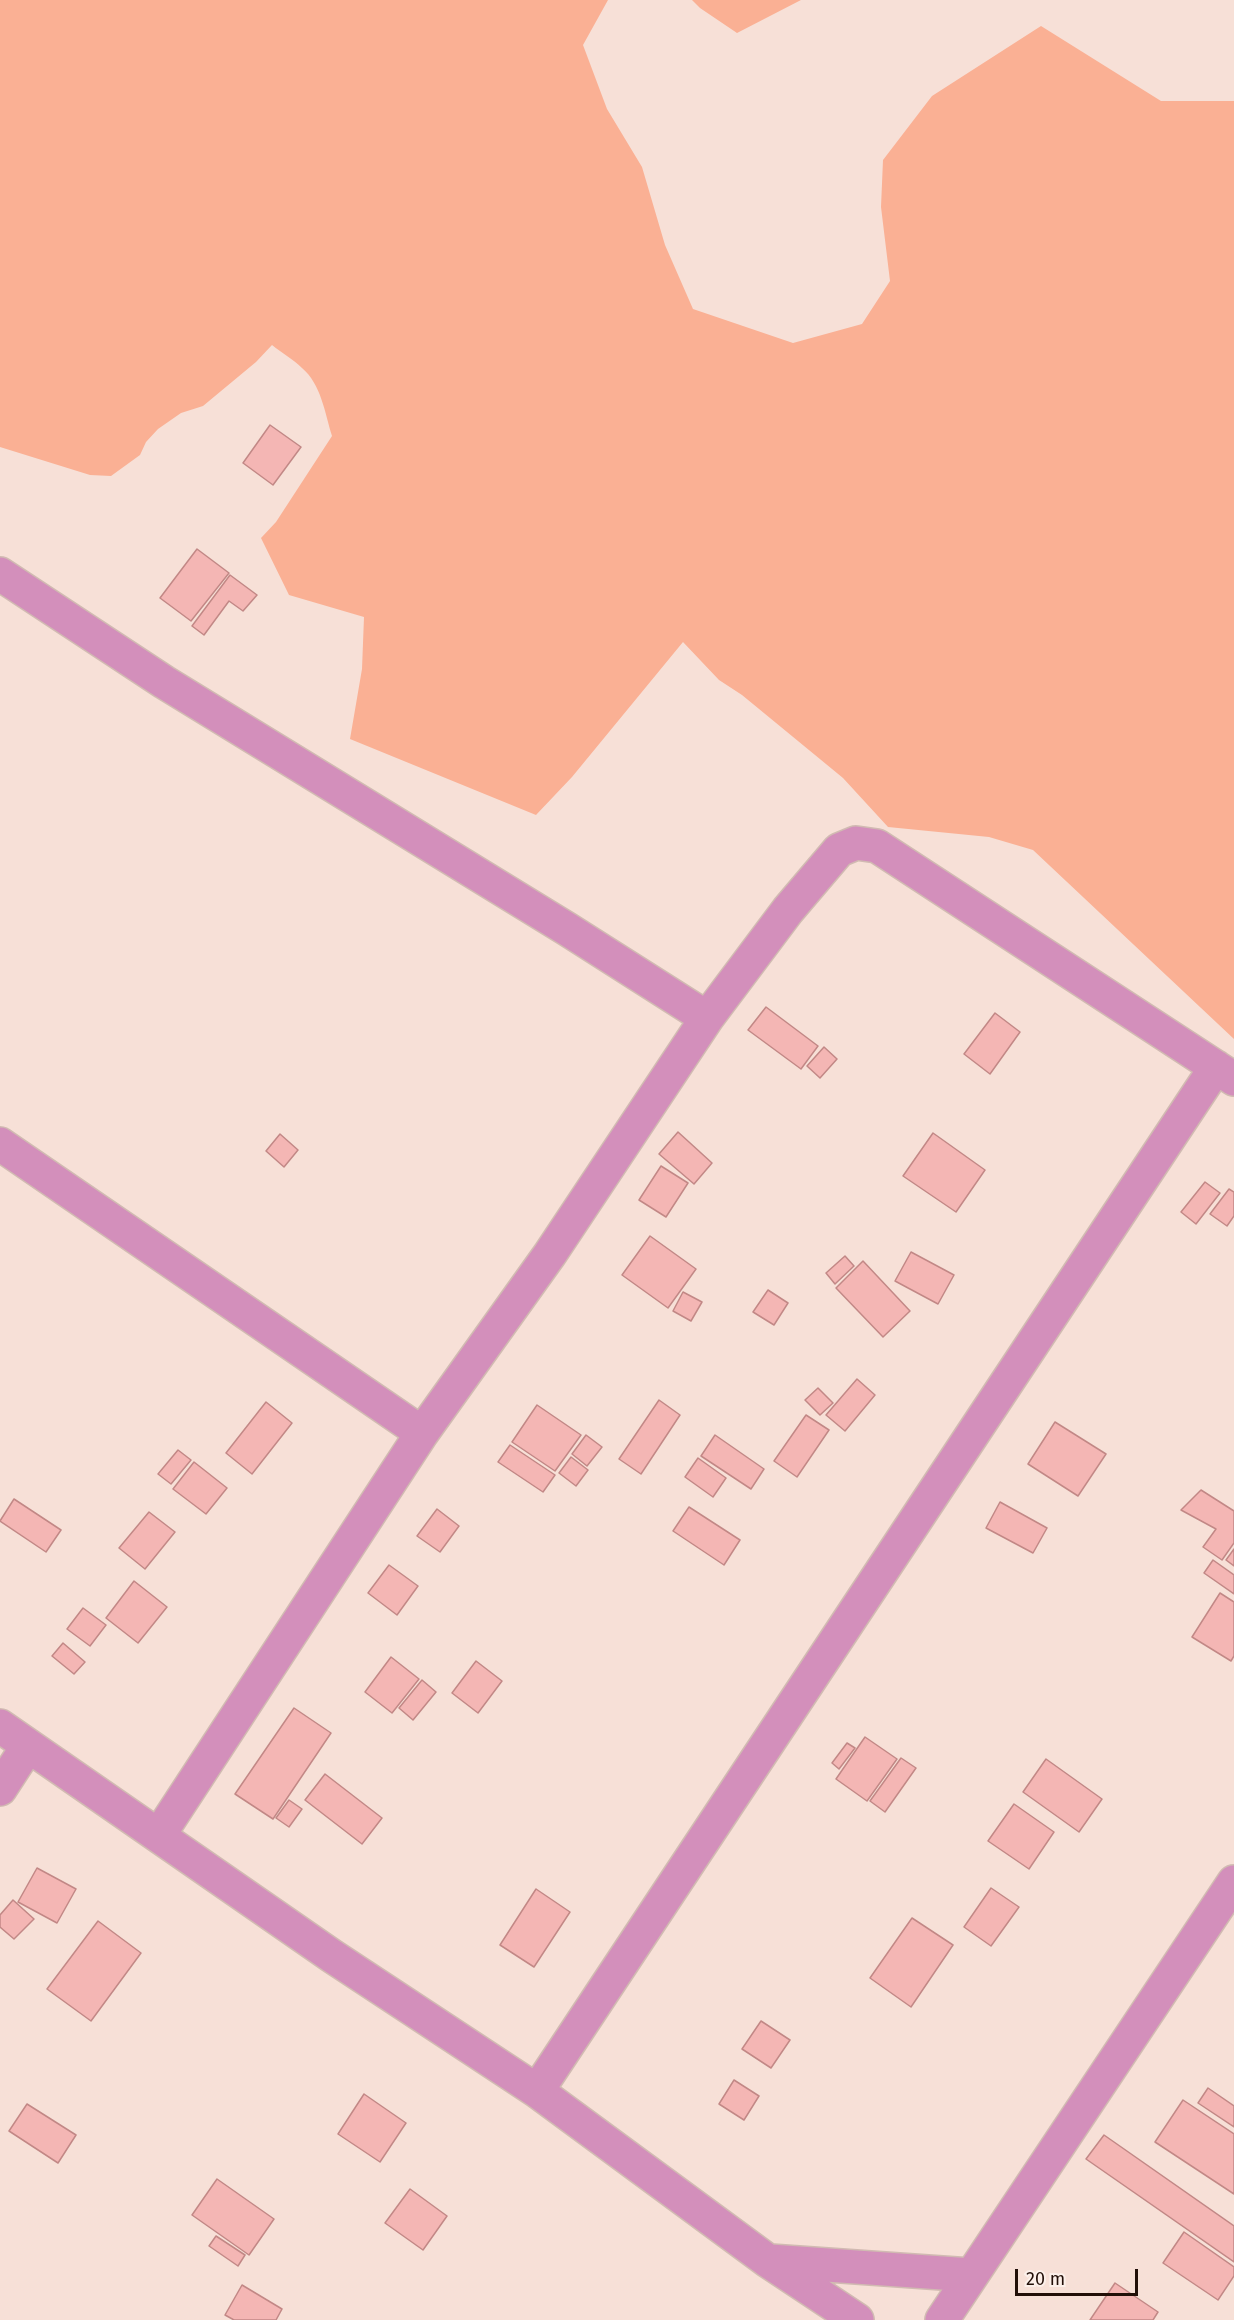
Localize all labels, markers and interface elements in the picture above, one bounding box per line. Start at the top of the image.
scale bar [1018,2257,1141,2295]
text: 20 m [1026,2268,1065,2290]

